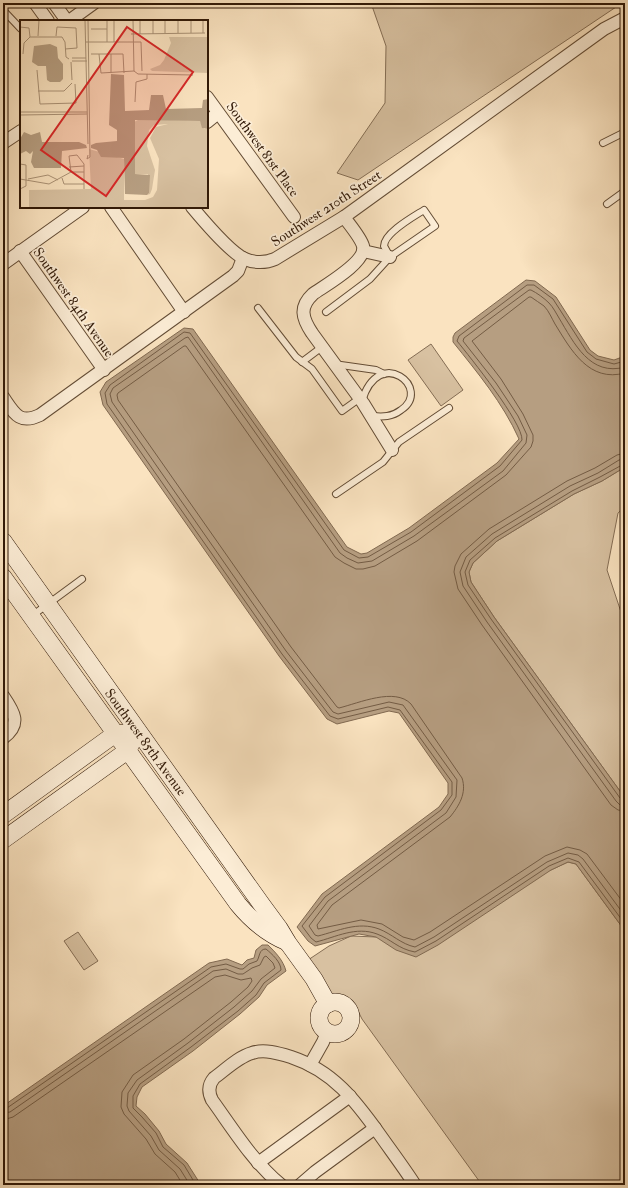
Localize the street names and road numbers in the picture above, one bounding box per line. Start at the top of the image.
street label: Southwest 81st Place [223,99,303,200]
street label: Southwest 210th Street [268,166,385,250]
street label: Southwest 84th Avenue [29,244,118,360]
street label: Southwest 85th Avenue [101,685,190,799]

